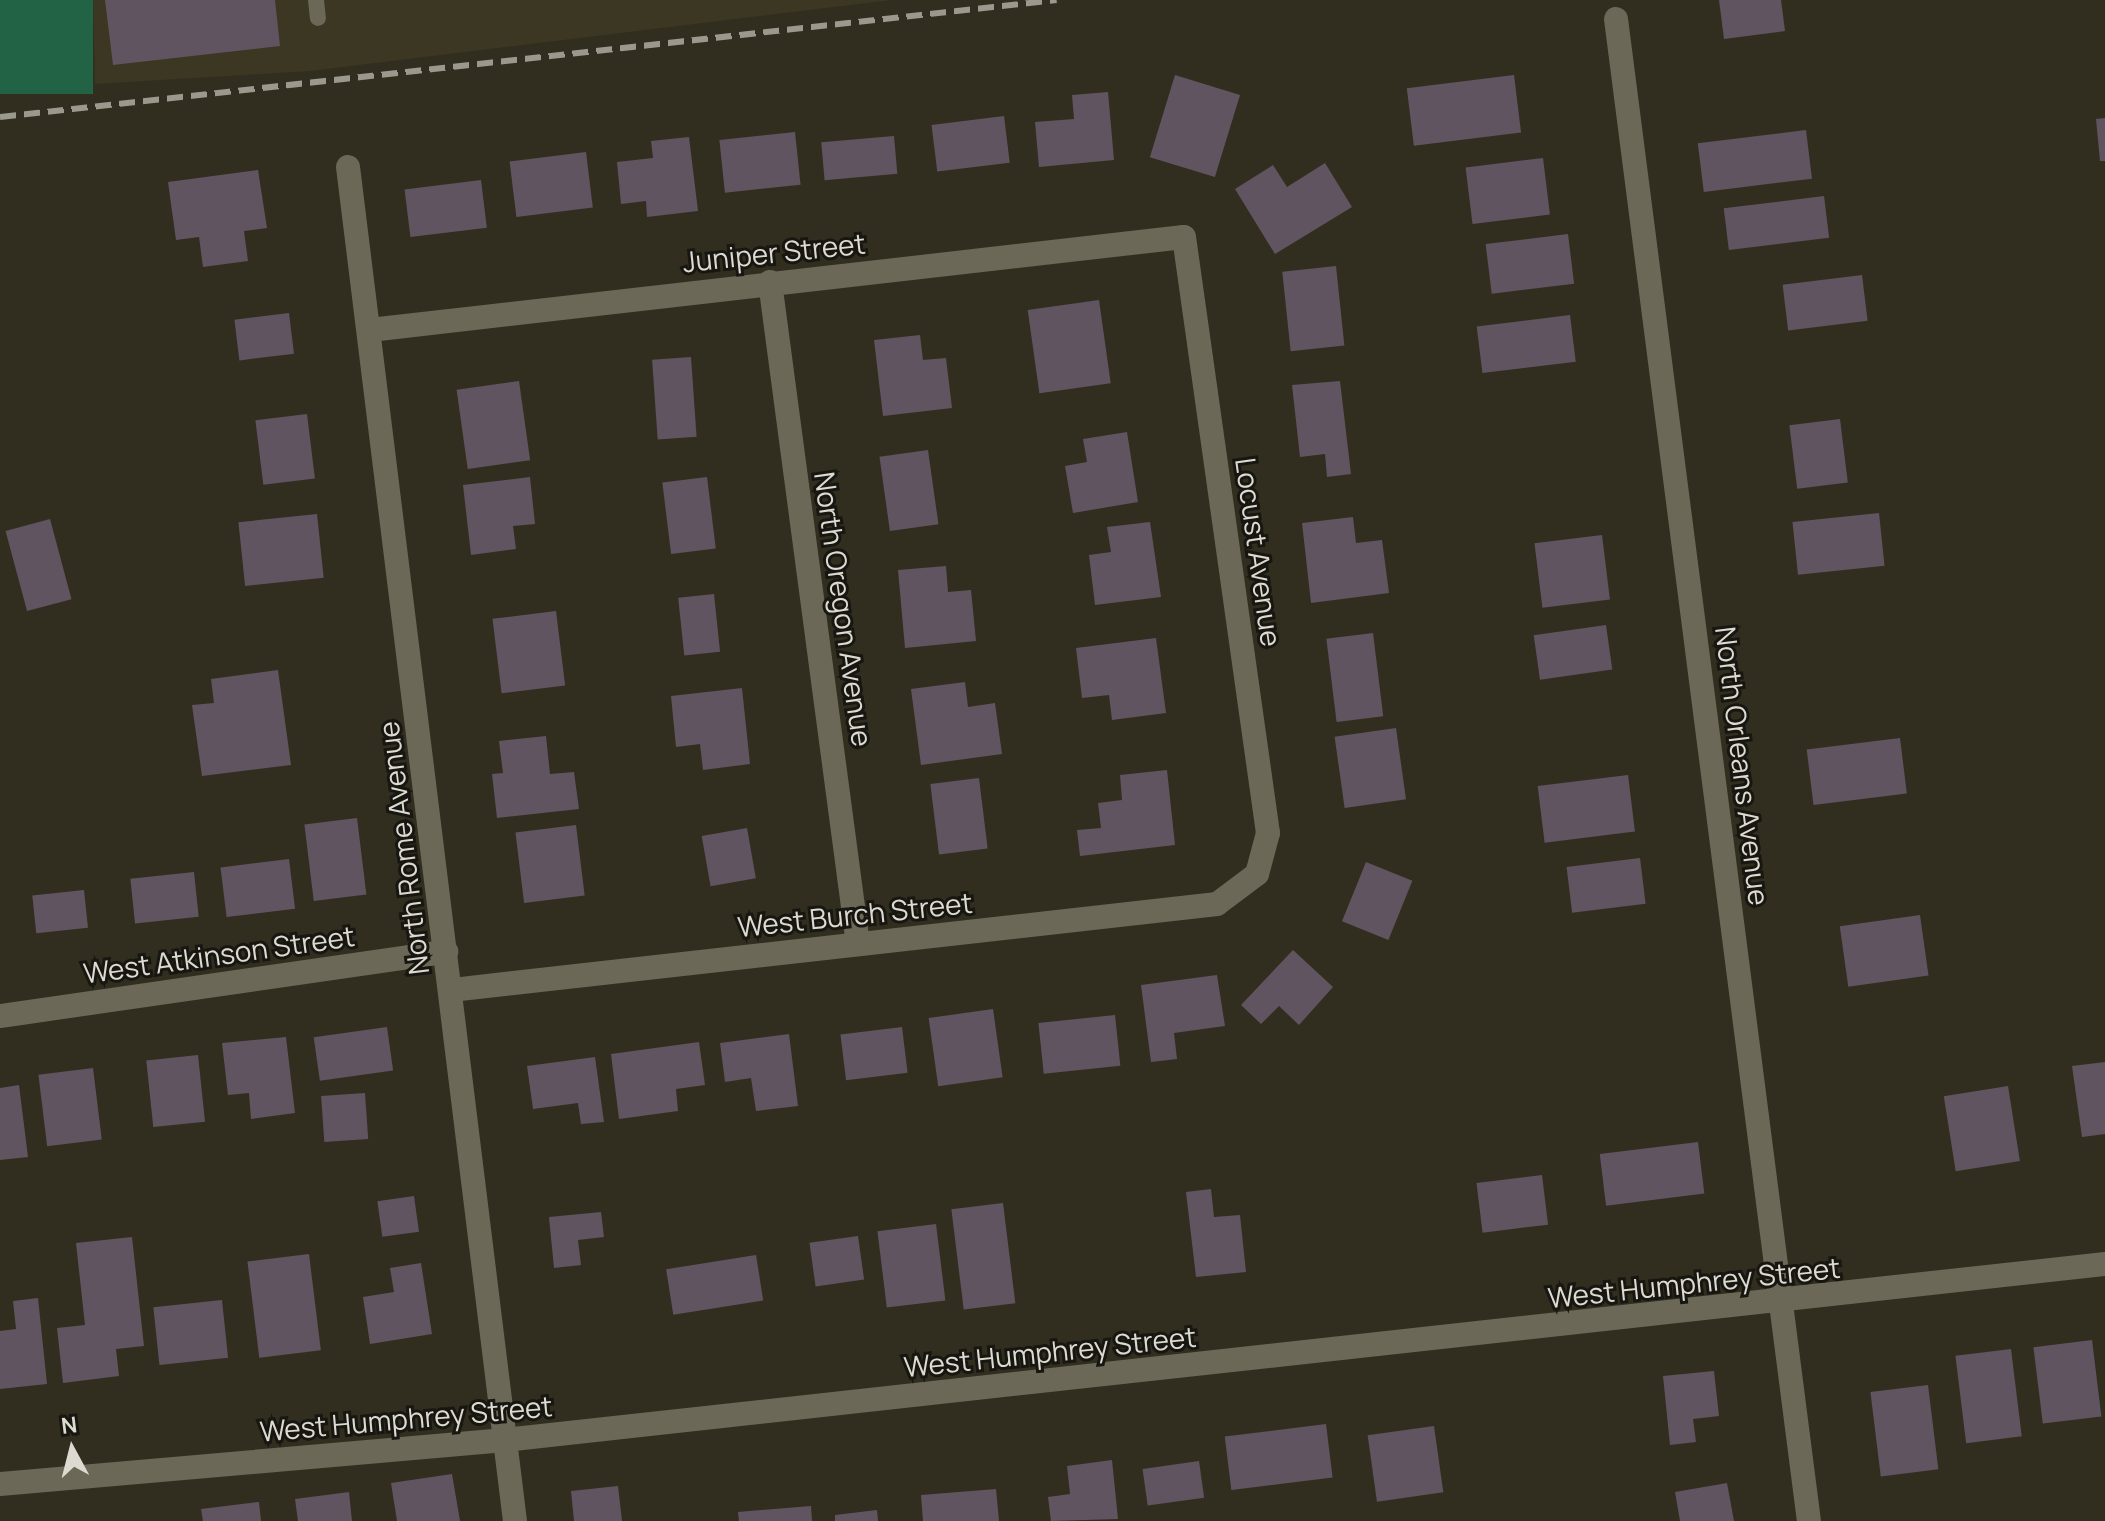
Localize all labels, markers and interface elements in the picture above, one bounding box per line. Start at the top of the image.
street label: Juniper Street [681,226,867,278]
street label: Locust Avenue [1229,455,1289,649]
street label: North Oregon Avenue [808,470,880,748]
street label: North Orleans Avenue [1709,625,1777,907]
street label: North Rome Avenue [371,719,435,977]
street label: West Burch Street [736,885,974,943]
street label: West Atkinson Street [81,918,357,990]
street label: West Humphrey Street [1546,1250,1842,1314]
street label: West Humphrey Street [902,1319,1198,1383]
street label: West Humphrey Street [258,1388,554,1448]
north arrow [32,1409,112,1489]
text: N [59,1409,79,1441]

